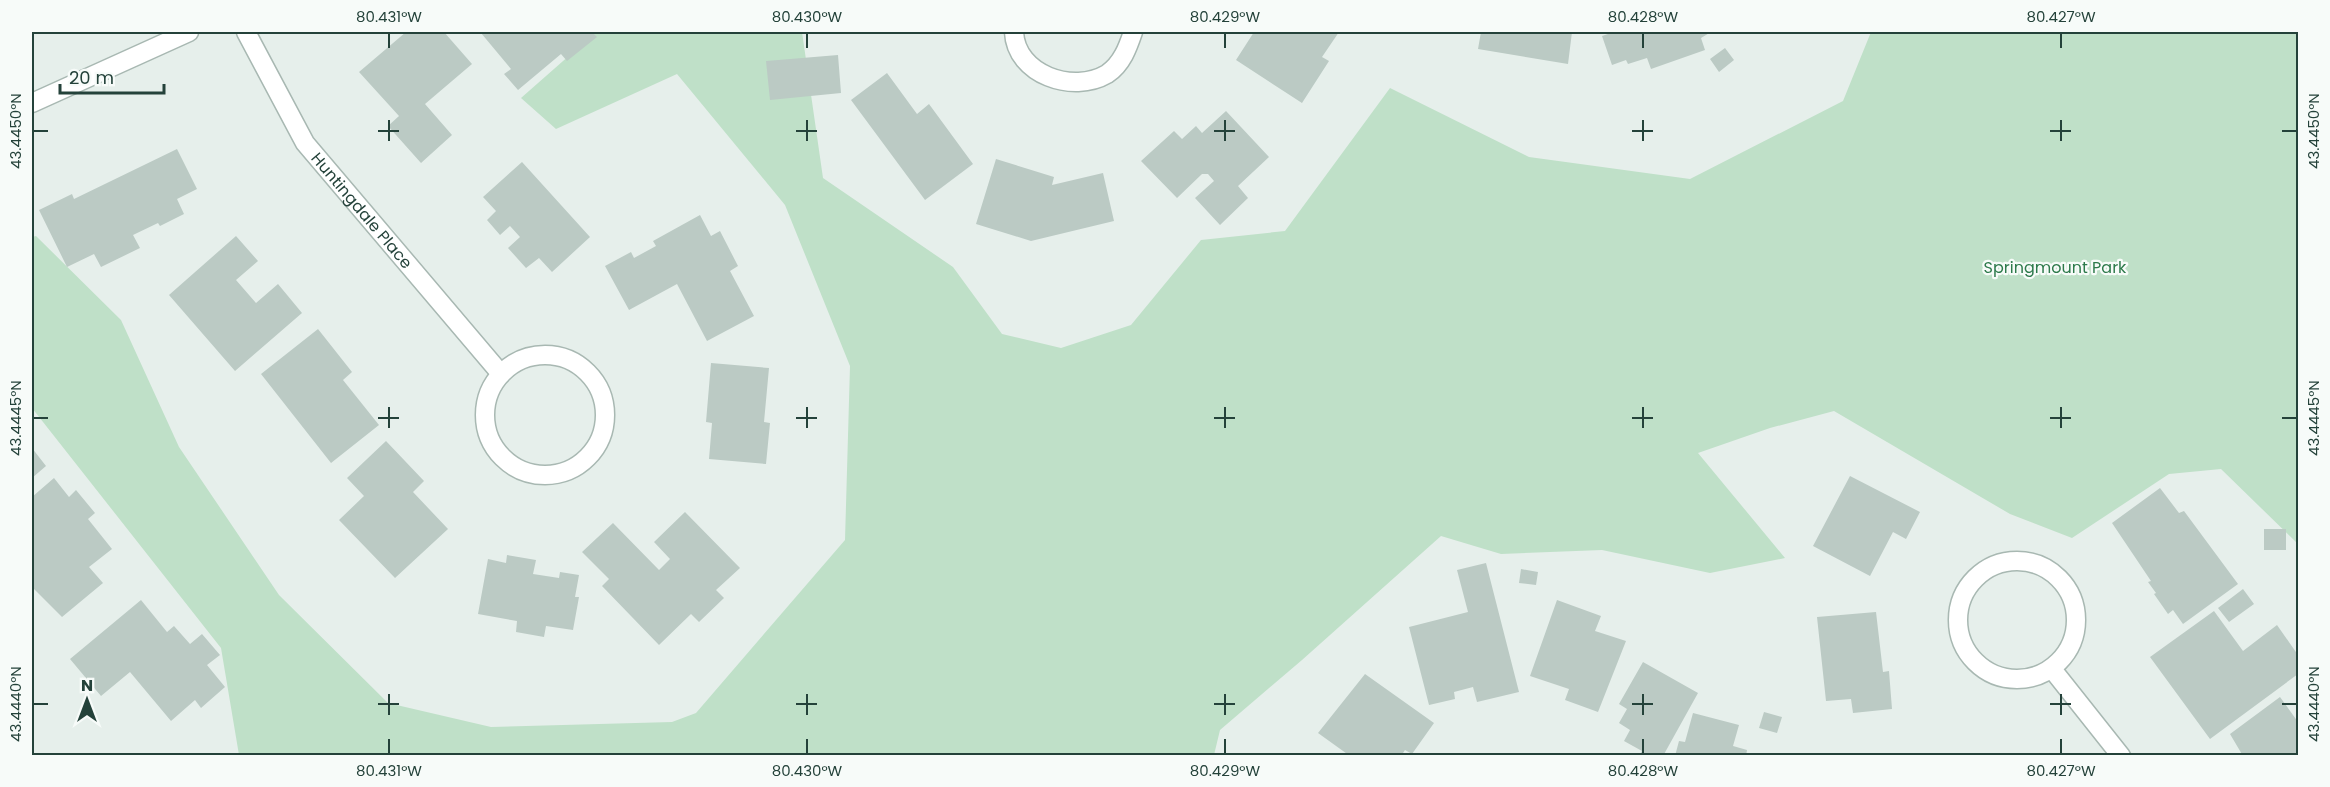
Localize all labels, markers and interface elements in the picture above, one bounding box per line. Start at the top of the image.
text: 80.431°W [356,6,422,27]
text: 80.430°W [772,6,843,27]
text: 80.429°W [1190,6,1261,27]
text: 80.428°W [1608,6,1679,27]
text: 80.427°W [2026,6,2096,27]
scale bar [60,57,164,95]
text: 20 m [69,65,114,90]
text: 43.4450°N [5,93,26,169]
text: 43.4450°N [2303,93,2324,169]
street label: Huntingdale Place [306,147,418,273]
park label: Springmount Park [1984,256,2127,279]
text: 43.4445°N [5,380,26,456]
text: 43.4445°N [2303,380,2324,456]
text: 43.4440°N [5,666,26,742]
text: 43.4440°N [2303,666,2324,742]
north arrow [57,670,117,730]
text: N [81,674,93,697]
text: 80.431°W [356,760,422,781]
text: 80.430°W [772,760,843,781]
text: 80.429°W [1190,760,1261,781]
text: 80.428°W [1608,760,1679,781]
text: 80.427°W [2026,760,2096,781]

